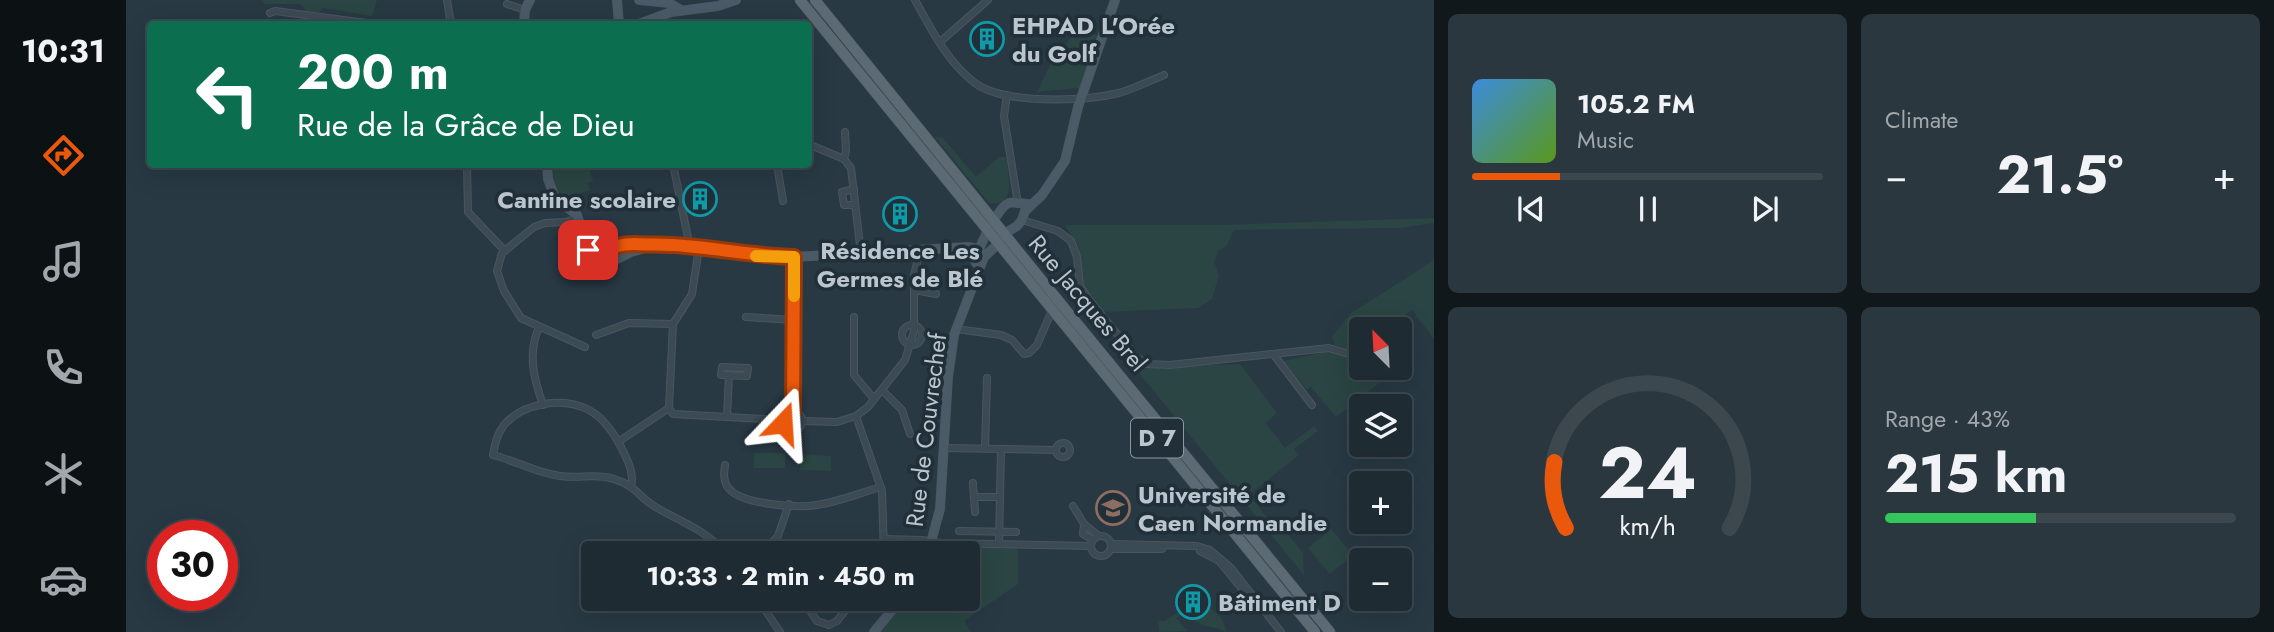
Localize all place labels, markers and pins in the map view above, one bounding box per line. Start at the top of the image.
place label: EHPAD L'Orée du Golf [1012,8,1175,71]
building icon: EHPAD L'Orée du Golf [968,20,1006,58]
building icon: Cantine scolaire [681,180,719,218]
place label: Cantine scolaire [497,182,676,217]
building icon: Résidence Les Germes de Blé [881,195,919,233]
pin [558,220,618,280]
place label: Résidence Les Germes de Blé [817,233,983,296]
place label: Université de Caen Normandie [1138,477,1327,540]
school or university icon: Université de Caen Normandie [1094,489,1132,527]
building icon: Bâtiment D [1174,583,1212,621]
place label: Bâtiment D [1218,585,1341,620]

